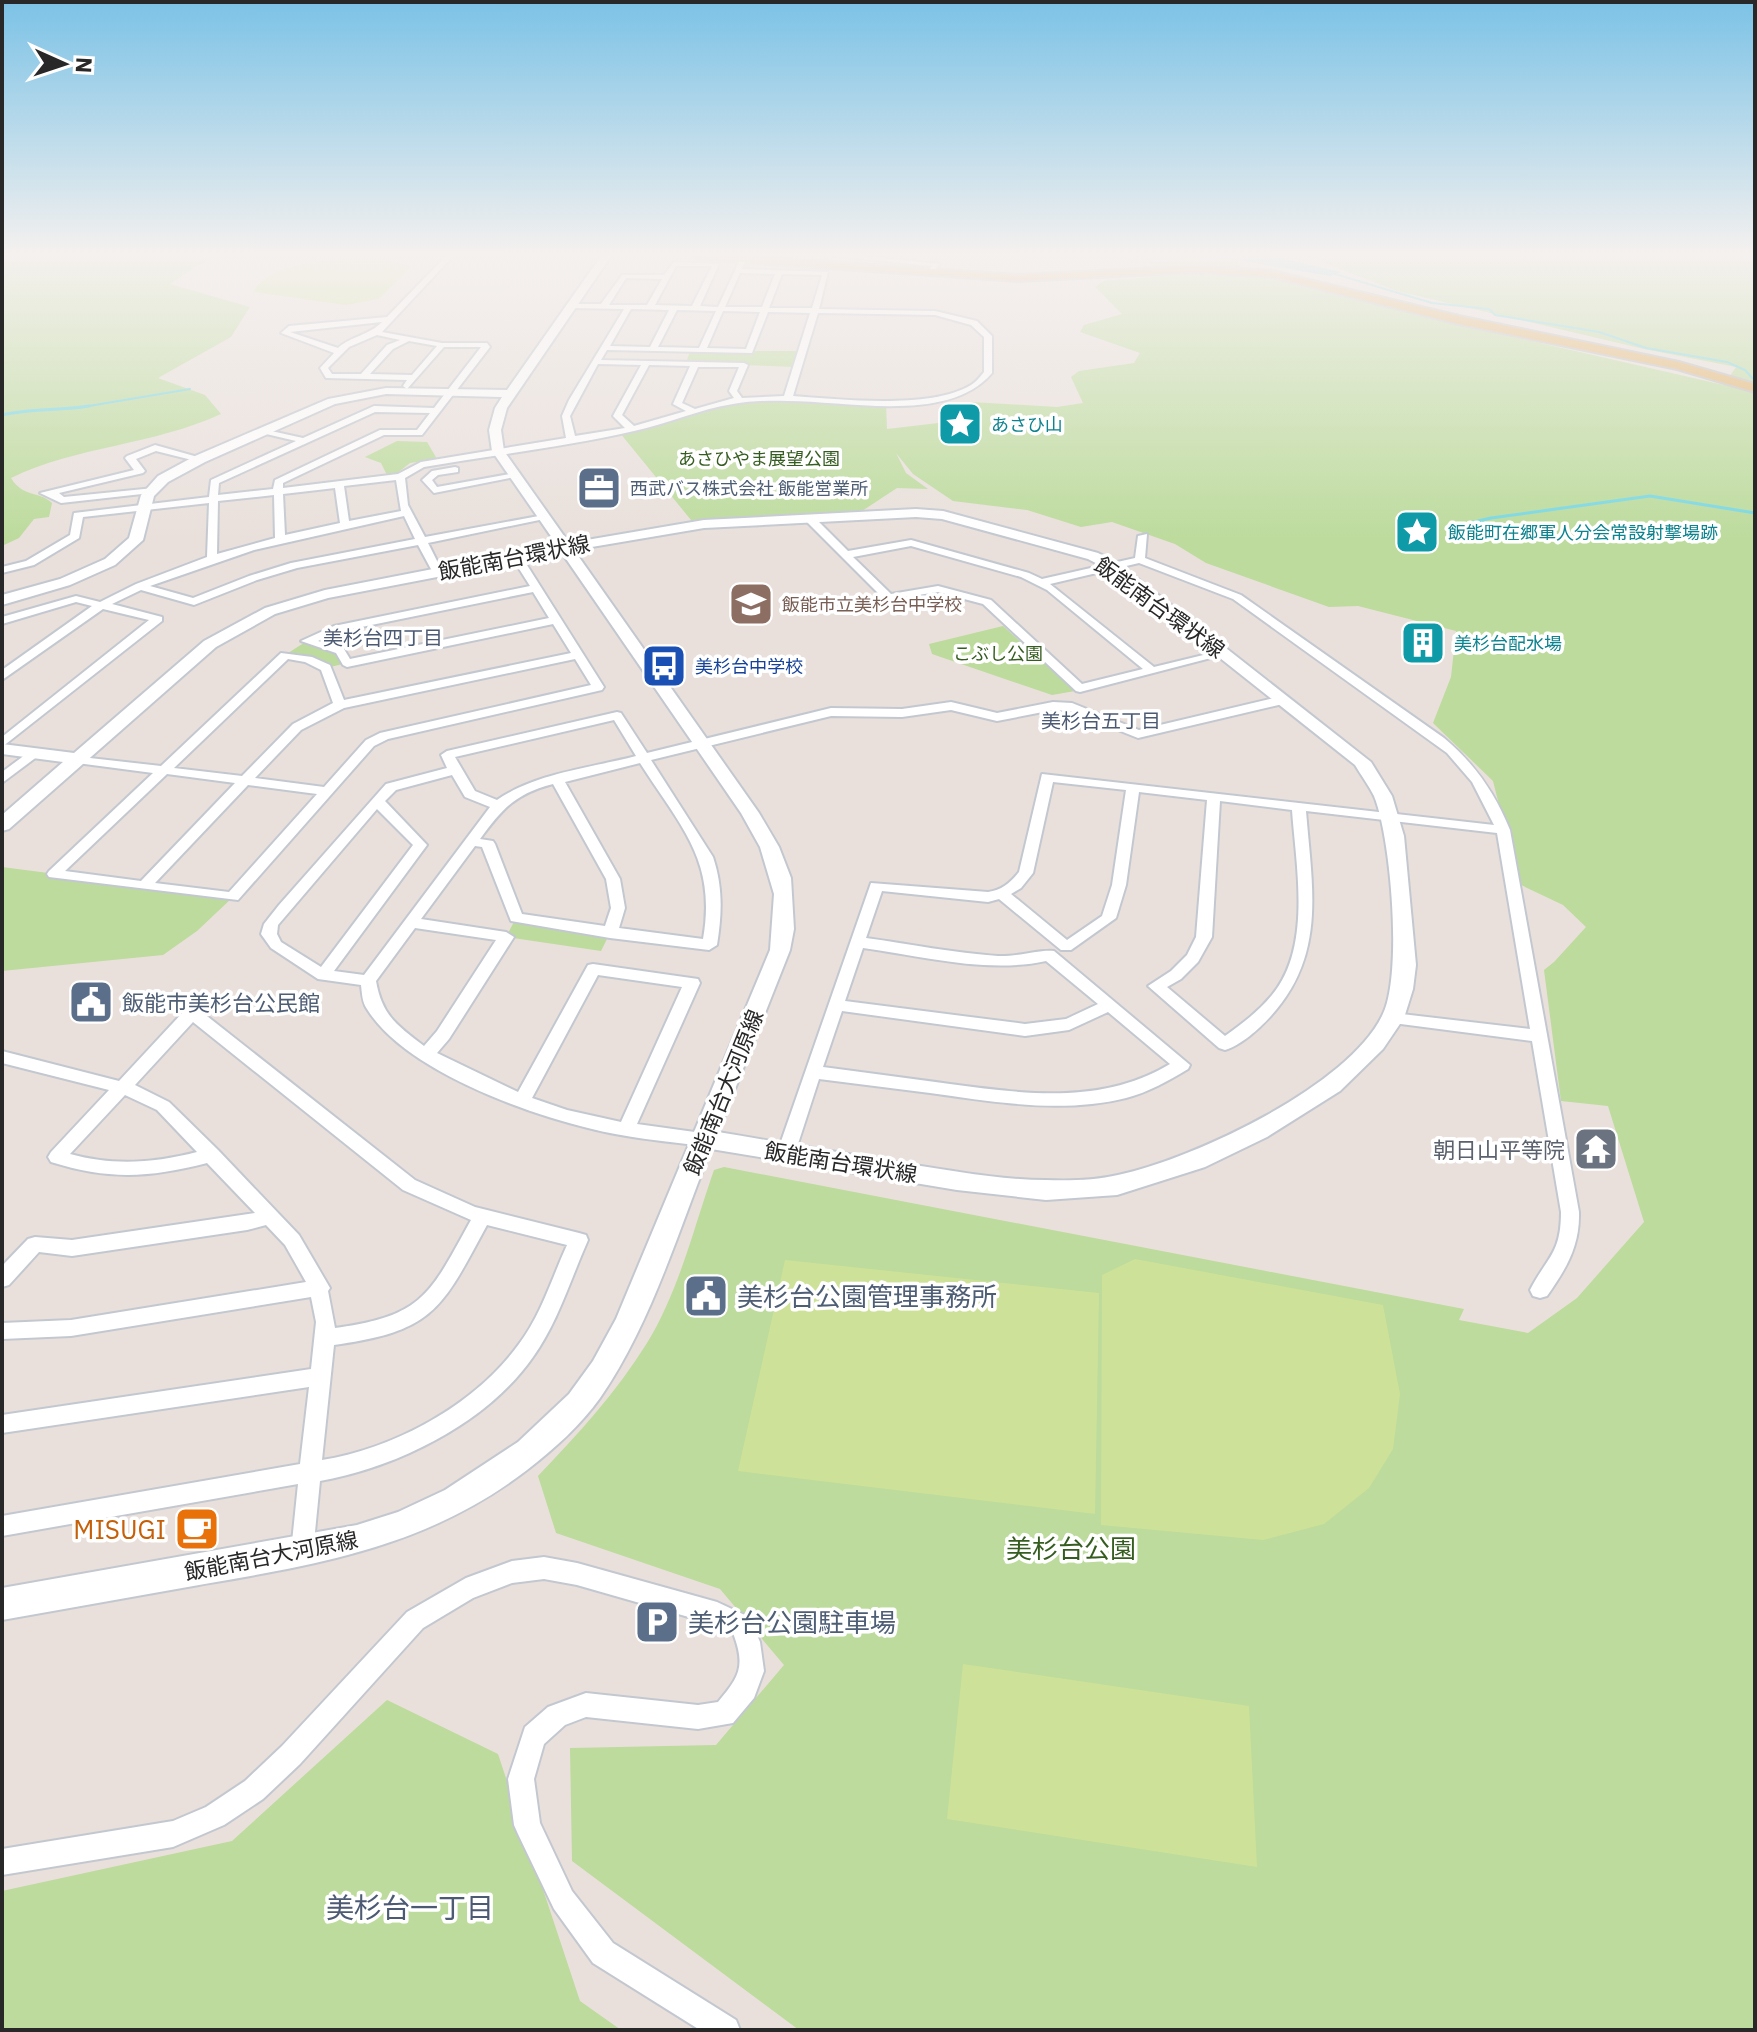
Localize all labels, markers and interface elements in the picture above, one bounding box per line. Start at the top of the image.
north arrow [24,24,104,104]
text: N [70,56,99,74]
place icon: あさひ山 [936,400,984,448]
place label: あさひ山 [991,413,1063,436]
park label: あさひやま展望公園 [678,447,840,470]
office icon: 西武バス株式会社 飯能営業所 [575,464,623,512]
place label: 西武バス株式会社 飯能営業所 [630,477,868,500]
place icon: 飯能町在郷軍人分会常設射撃場跡 [1393,508,1441,556]
place label: 飯能町在郷軍人分会常設射撃場跡 [1448,521,1718,544]
street label: 飯能南台環状線 [436,528,592,586]
street label: 飯能南台環状線 [1089,550,1231,664]
school or university icon: 飯能市立美杉台中学校 [727,580,775,628]
place label: 飯能市立美杉台中学校 [782,593,962,616]
building icon: 美杉台配水場 [1399,619,1447,667]
district label: 美杉台四丁目 [323,624,443,651]
place label: 美杉台配水場 [1454,632,1562,655]
bus stop icon: 美杉台中学校 [640,642,688,690]
park label: こぶし公園 [953,642,1043,665]
place label: 美杉台中学校 [695,655,803,678]
district label: 美杉台五丁目 [1041,707,1161,734]
public building icon: 飯能市美杉台公民館 [67,978,115,1026]
place label: 飯能市美杉台公民館 [122,988,320,1017]
street label: 飯能南台大河原線 [677,1005,769,1179]
temple icon: 朝日山平等院 [1572,1125,1620,1173]
place label: 朝日山平等院 [1433,1135,1565,1164]
street label: 飯能南台環状線 [763,1136,919,1188]
public building icon: 美杉台公園管理事務所 [682,1272,730,1320]
place label: 美杉台公園管理事務所 [737,1279,997,1313]
cafe icon: MISUGI [173,1505,221,1553]
place label: MISUGI [73,1512,166,1546]
street label: 飯能南台大河原線 [182,1524,360,1586]
park label: 美杉台公園 [1006,1531,1136,1565]
parking icon: 美杉台公園駐車場 [633,1598,681,1646]
place label: 美杉台公園駐車場 [688,1605,896,1639]
district label: 美杉台一丁目 [326,1889,494,1926]

